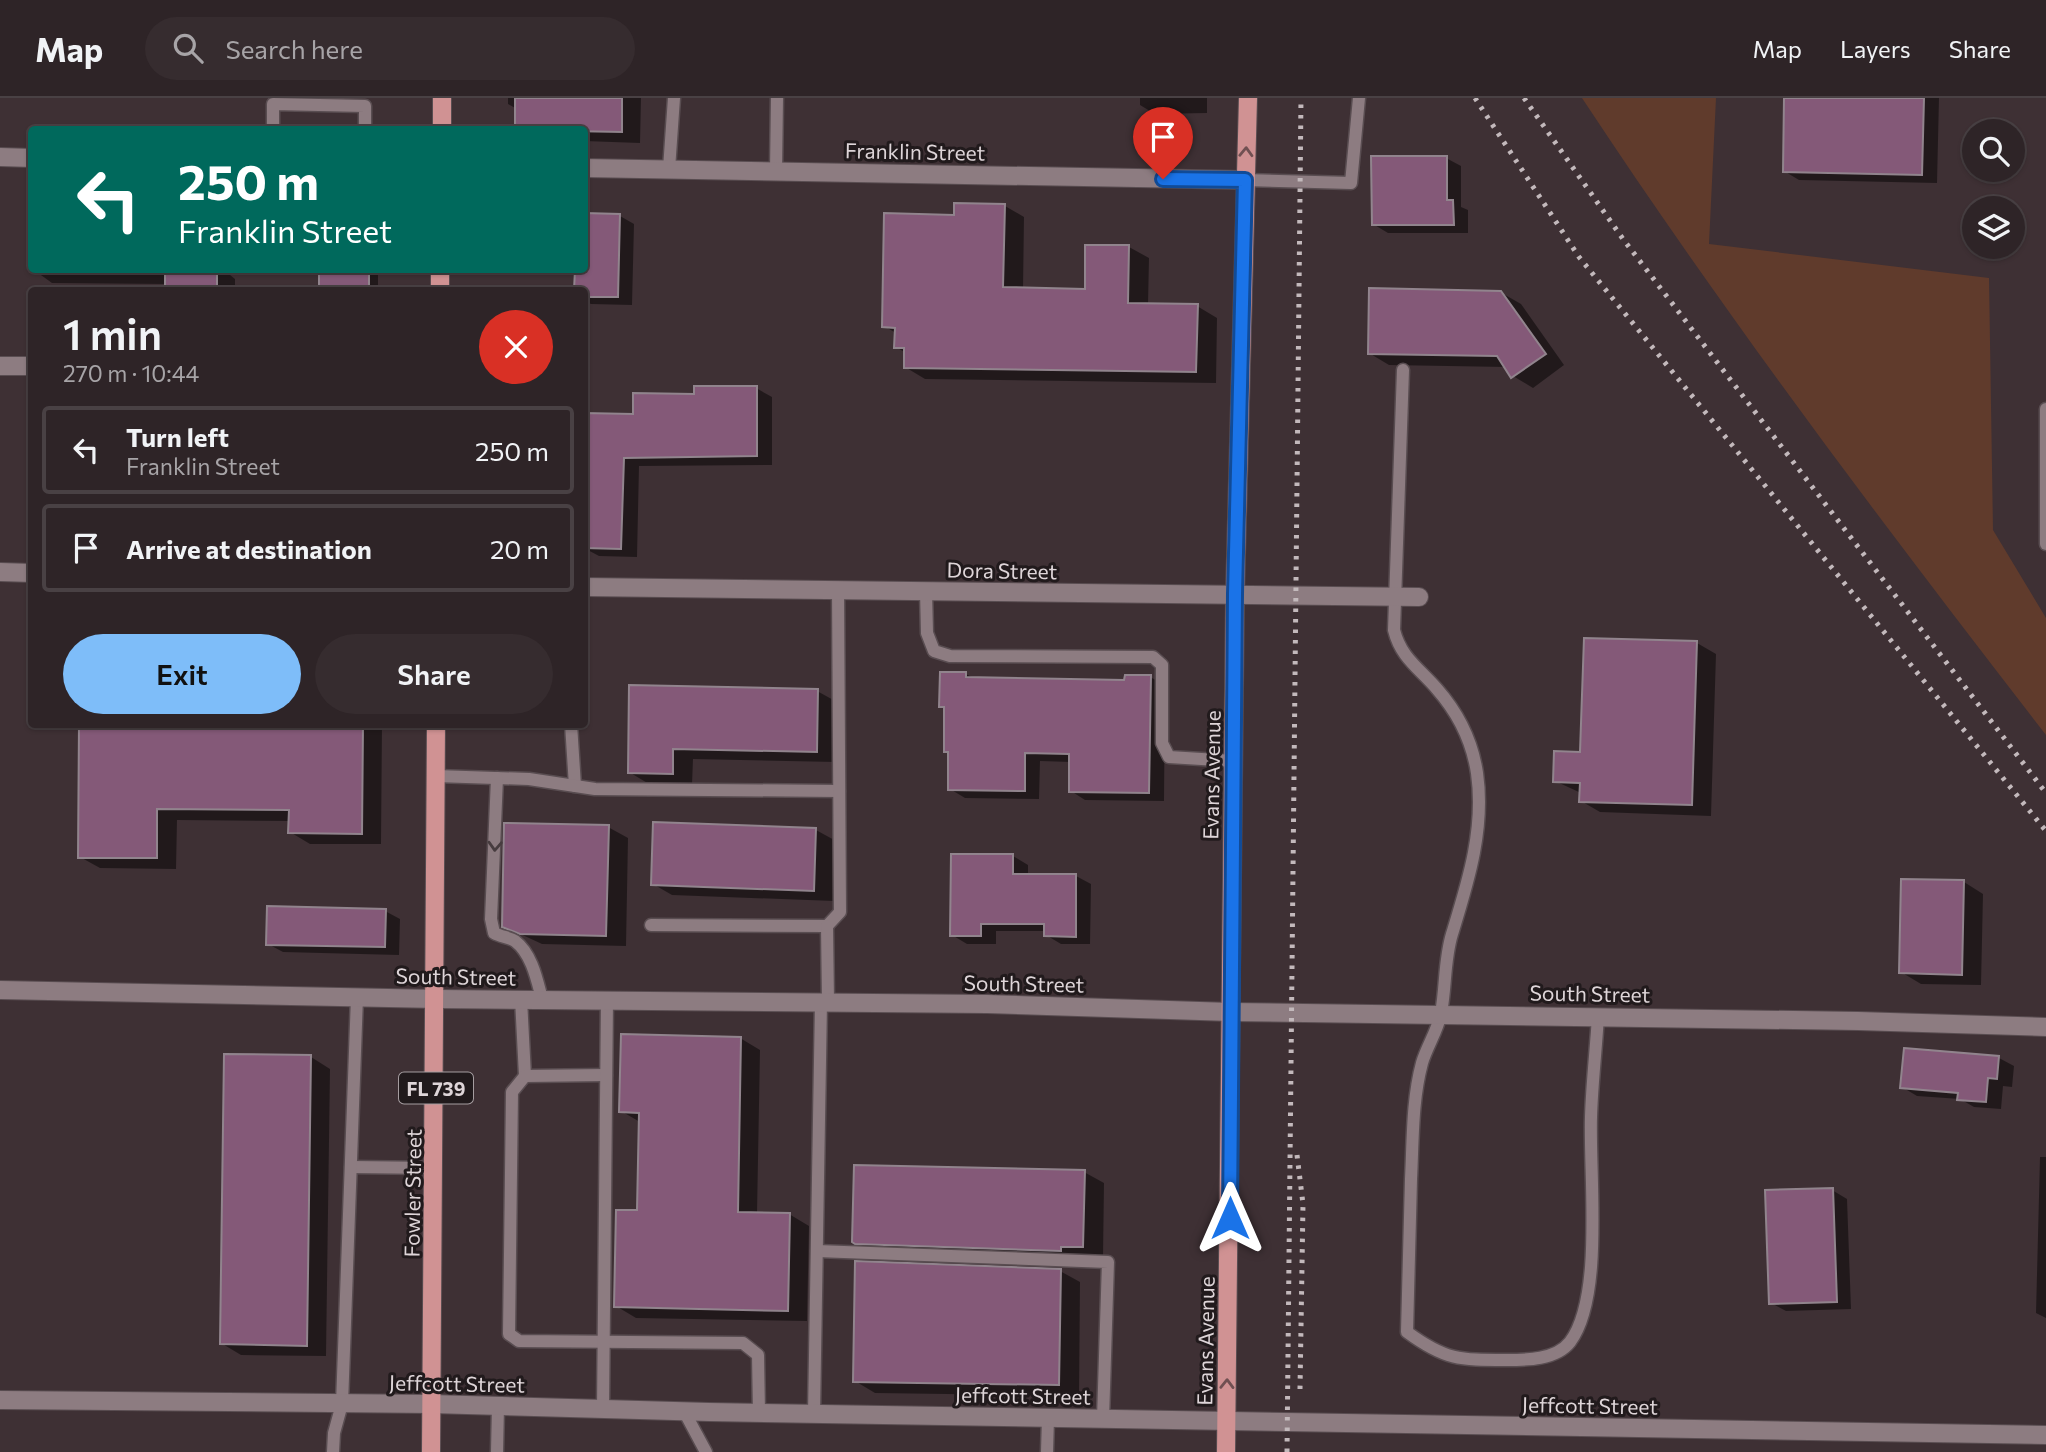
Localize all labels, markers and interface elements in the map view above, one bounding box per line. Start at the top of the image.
search box [145,17,635,80]
text: Map [35,28,103,69]
icon: search [169,29,207,67]
text: Search here [225,33,363,64]
text: Map [1753,34,1802,63]
text: Layers [1840,34,1911,63]
text: Share [1949,34,2011,63]
pin [1133,107,1193,179]
icon: arrive [1144,118,1182,156]
map controls [1962,119,2025,259]
button: search [1962,119,2025,182]
street label: Franklin Street [845,137,985,165]
one-way arrow [1239,146,1254,157]
text: 250 m [178,150,319,210]
icon: left [63,154,154,245]
button: layers [1962,196,2025,259]
text: Franklin Street [178,210,392,250]
text: 1 min [63,307,162,359]
button: close [479,310,553,384]
text: 270 m · 10:44 [63,359,199,387]
text: Turn left [126,421,229,452]
icon: left [67,431,105,469]
text: 250 m [475,435,549,466]
text: Franklin Street [126,452,280,480]
icon: arrive [67,529,105,567]
text: Arrive at destination [126,533,372,564]
text: 20 m [490,533,549,564]
street label: Dora Street [947,557,1057,583]
button: Exit [63,634,301,714]
button: Share [315,634,553,714]
street label: Evans Avenue [1197,710,1225,840]
one-way arrow [488,841,503,852]
street label: South Street [395,962,517,990]
street label: South Street [963,969,1085,997]
street label: South Street [1529,979,1651,1007]
road number: FL 739 [399,1072,473,1104]
street label: Fowler Street [398,1128,426,1258]
position arrow [1193,1181,1267,1255]
street label: Evans Avenue [1191,1276,1219,1406]
street label: Jeffcott Street [389,1369,525,1397]
one-way arrow [1219,1378,1234,1389]
street label: Jeffcott Street [955,1381,1091,1409]
street label: Jeffcott Street [1522,1391,1658,1419]

